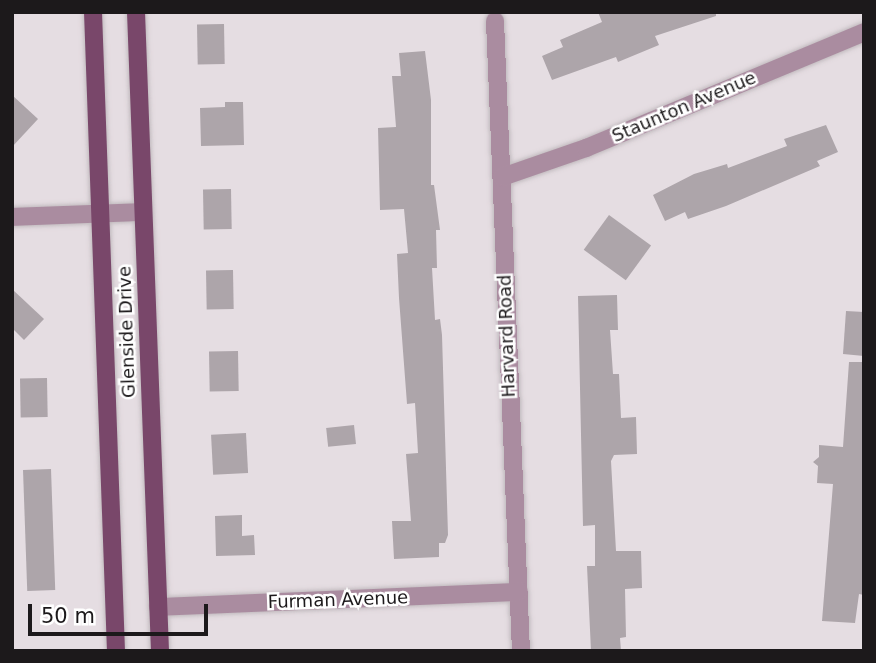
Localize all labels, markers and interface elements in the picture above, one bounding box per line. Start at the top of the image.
street label: Staunton Avenue [609,67,759,147]
street label: Glenside Drive [114,266,140,398]
street label: Harvard Road [494,274,520,398]
street label: Furman Avenue [267,587,409,613]
scale bar [32,590,212,634]
text: 50 m [41,604,95,628]

